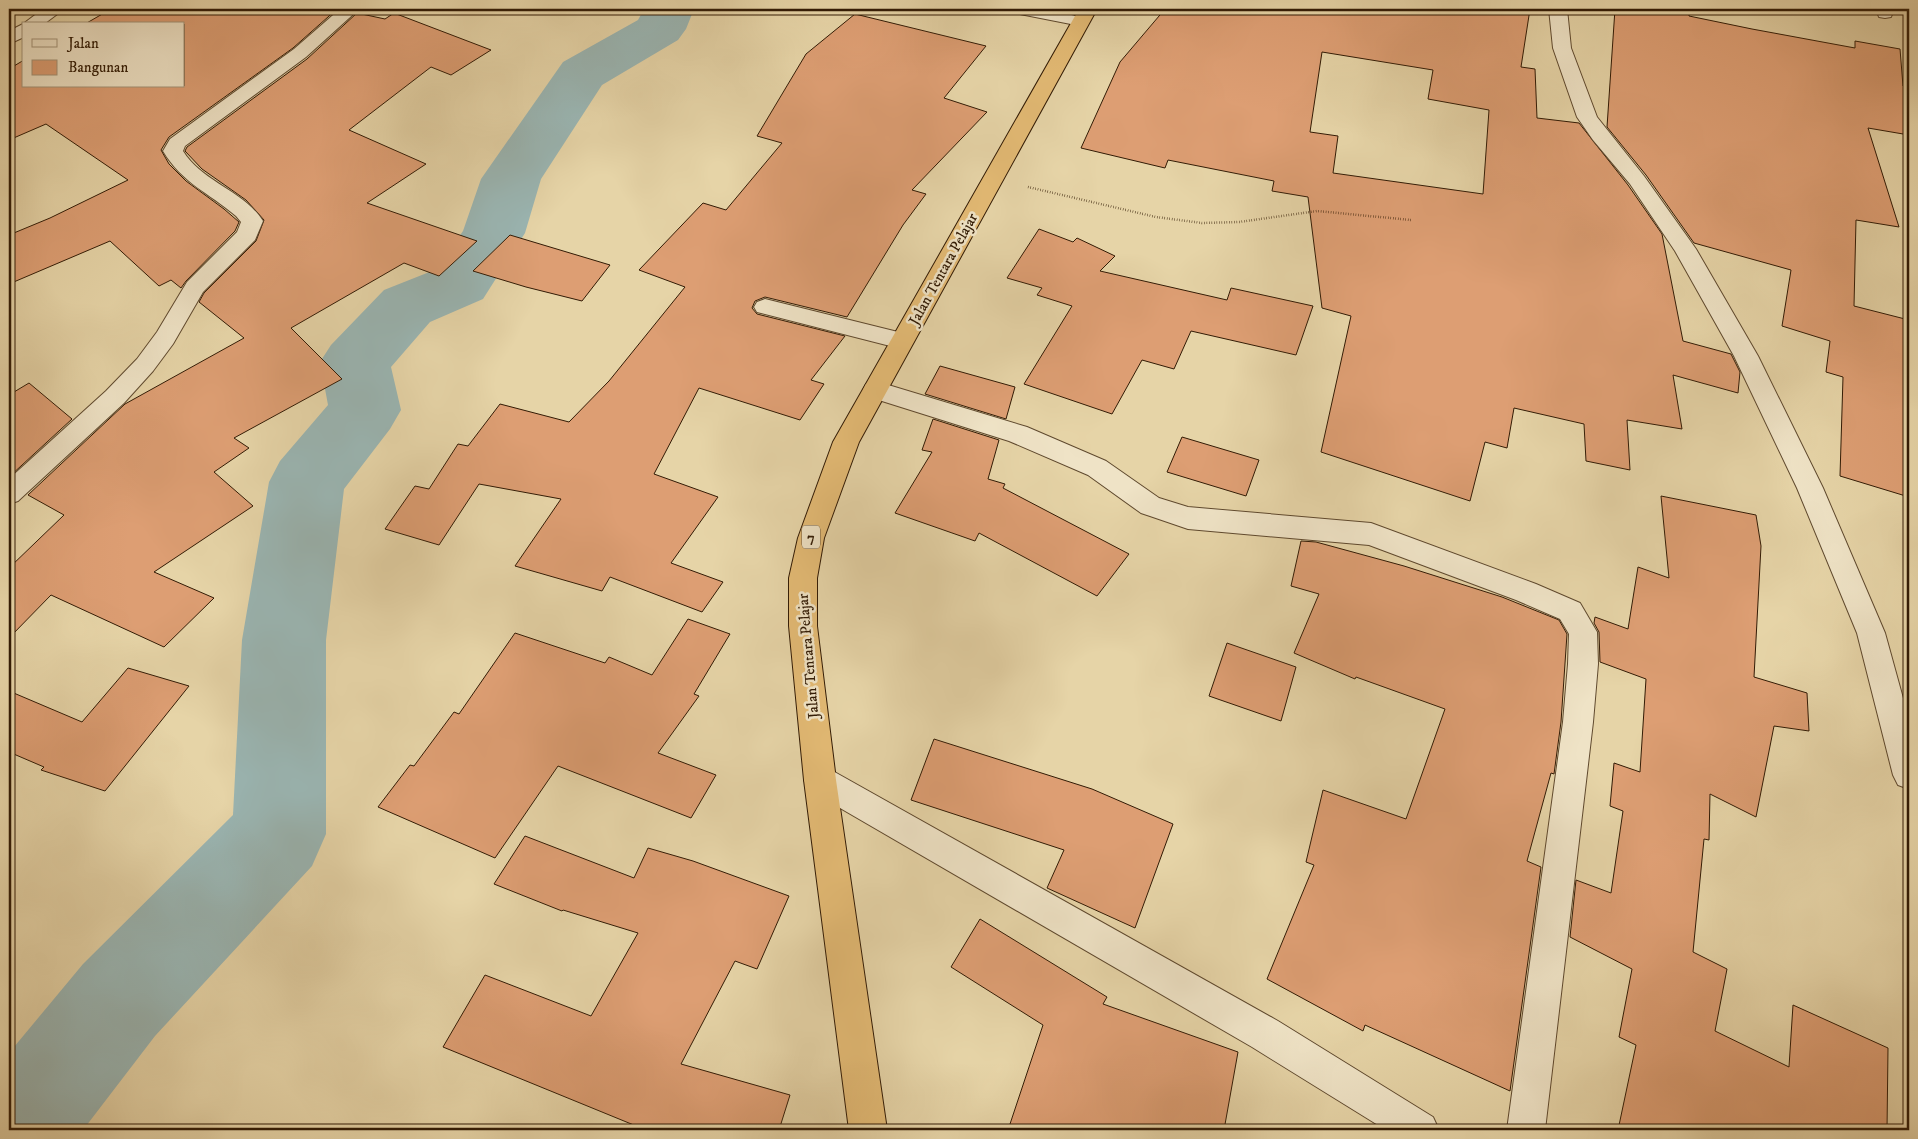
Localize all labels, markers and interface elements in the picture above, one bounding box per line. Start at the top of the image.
legend [22,22,185,88]
text: Jalan [66,34,99,53]
text: Bangunan [68,58,128,77]
street label: Jalan Tentara Pelajar [904,209,982,330]
road number: 7 [802,526,820,548]
street label: Jalan Tentara Pelajar [794,592,824,721]

